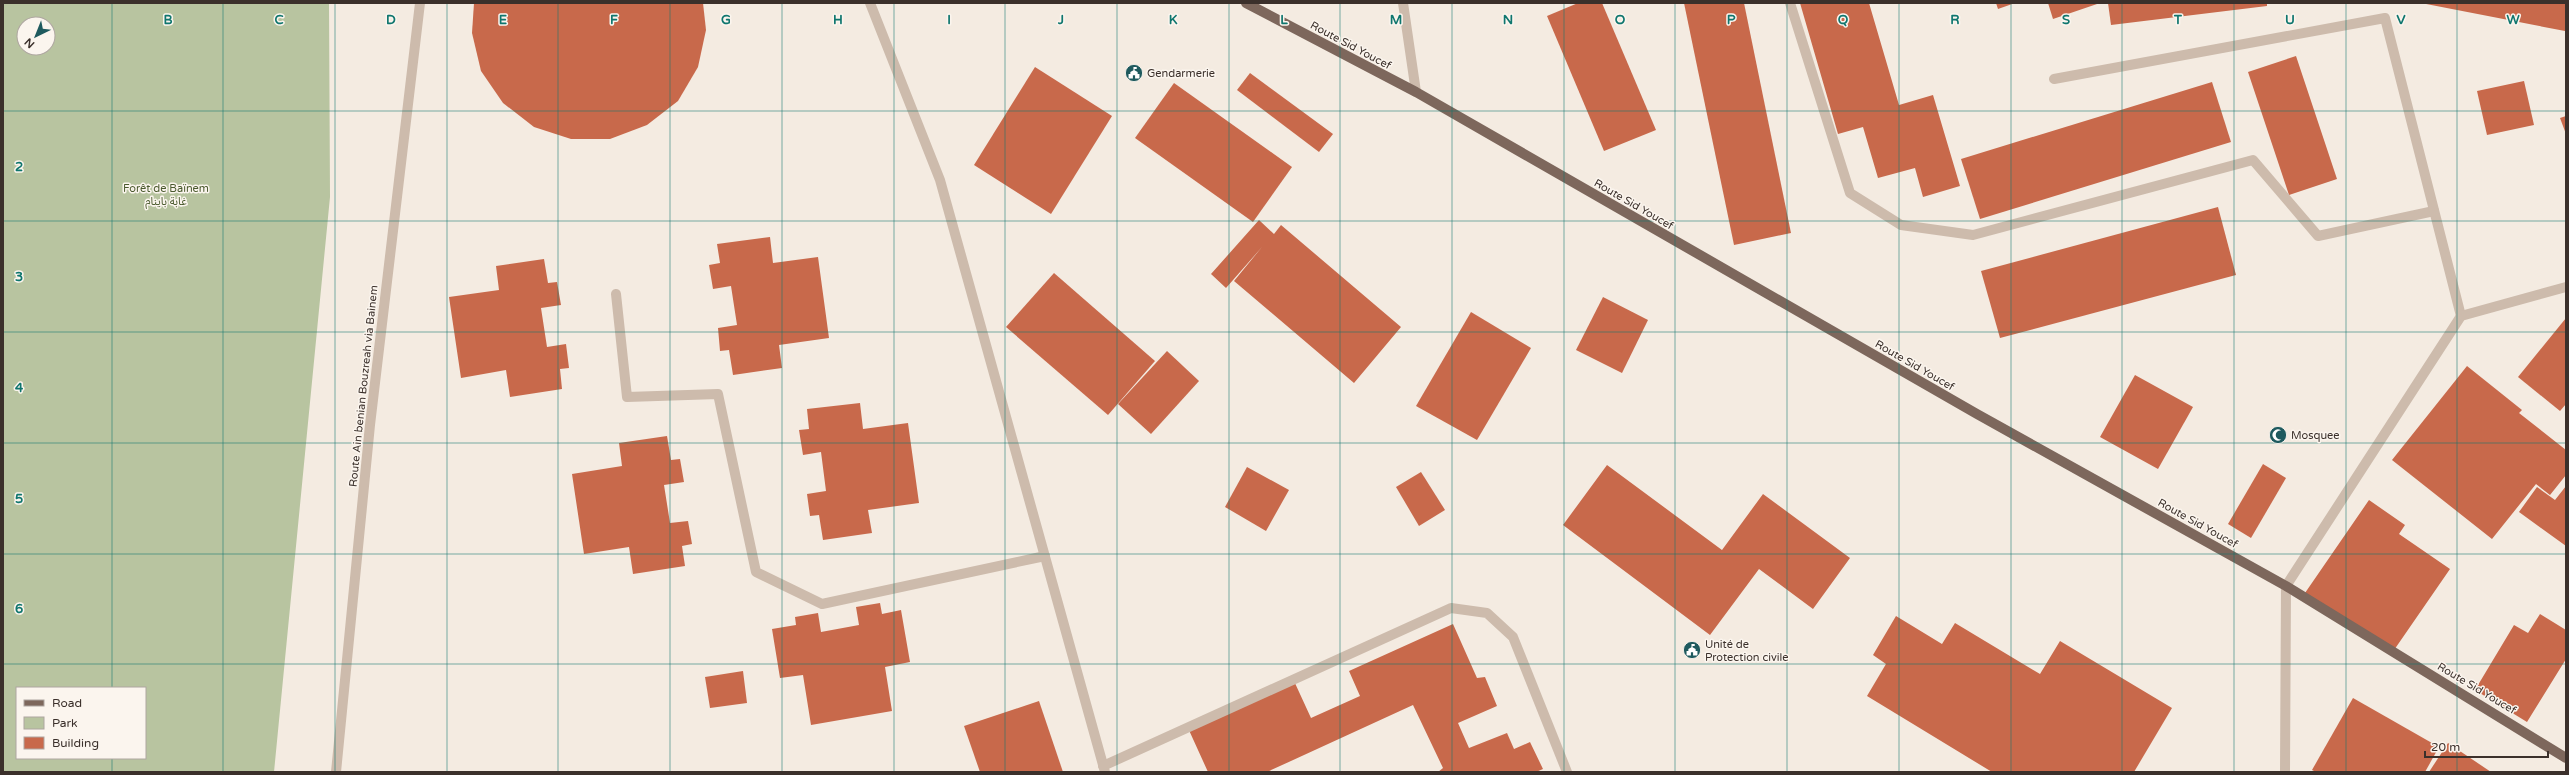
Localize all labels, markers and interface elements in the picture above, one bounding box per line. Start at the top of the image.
text: B [163,12,173,28]
text: C [274,12,284,28]
text: D [386,12,396,28]
text: E [499,12,507,28]
text: F [610,12,618,28]
text: G [721,12,731,28]
text: H [833,12,843,28]
text: I [947,12,951,28]
text: J [1057,12,1064,28]
text: K [1169,12,1178,28]
text: L [1280,12,1288,28]
text: M [1390,12,1402,28]
text: N [1503,12,1513,28]
text: O [1615,12,1626,28]
text: P [1727,12,1736,28]
text: Q [1838,12,1849,28]
text: R [1950,12,1960,28]
text: S [2062,12,2070,28]
text: T [2173,12,2183,28]
text: U [2285,12,2295,28]
text: V [2396,12,2406,28]
text: W [2506,12,2520,28]
north arrow [16,16,56,56]
street label: Route Sid Youcef [1308,19,1394,73]
text: N [22,35,37,51]
public building icon: Gendarmerie [1124,63,1144,83]
place label: Gendarmerie [1147,67,1215,80]
text: 2 [15,159,23,175]
street label: Route Sid Youcef [1592,176,1676,233]
park label: Forêt de Baïnem غابة باينام [123,182,209,209]
text: 3 [15,269,23,285]
street label: Route Ain benian Bouzreah via Bainem [346,285,381,488]
street label: Route Sid Youcef [1873,337,1957,394]
text: 4 [15,380,24,396]
mosque icon: Mosquee [2268,425,2288,445]
place label: Mosquee [2291,429,2340,442]
text: 5 [15,491,23,507]
street label: Route Sid Youcef [2155,496,2241,551]
text: 6 [15,601,23,617]
place label: Unité de Protection civile [1705,638,1789,664]
public building icon: Unité de Protection civile [1682,640,1702,660]
street label: Route Sid Youcef [2435,660,2519,717]
legend [16,687,146,759]
text: Road [52,696,82,710]
text: Park [52,716,78,730]
scale bar [2425,733,2548,759]
text: Building [52,736,99,750]
text: 20 m [2431,740,2460,754]

